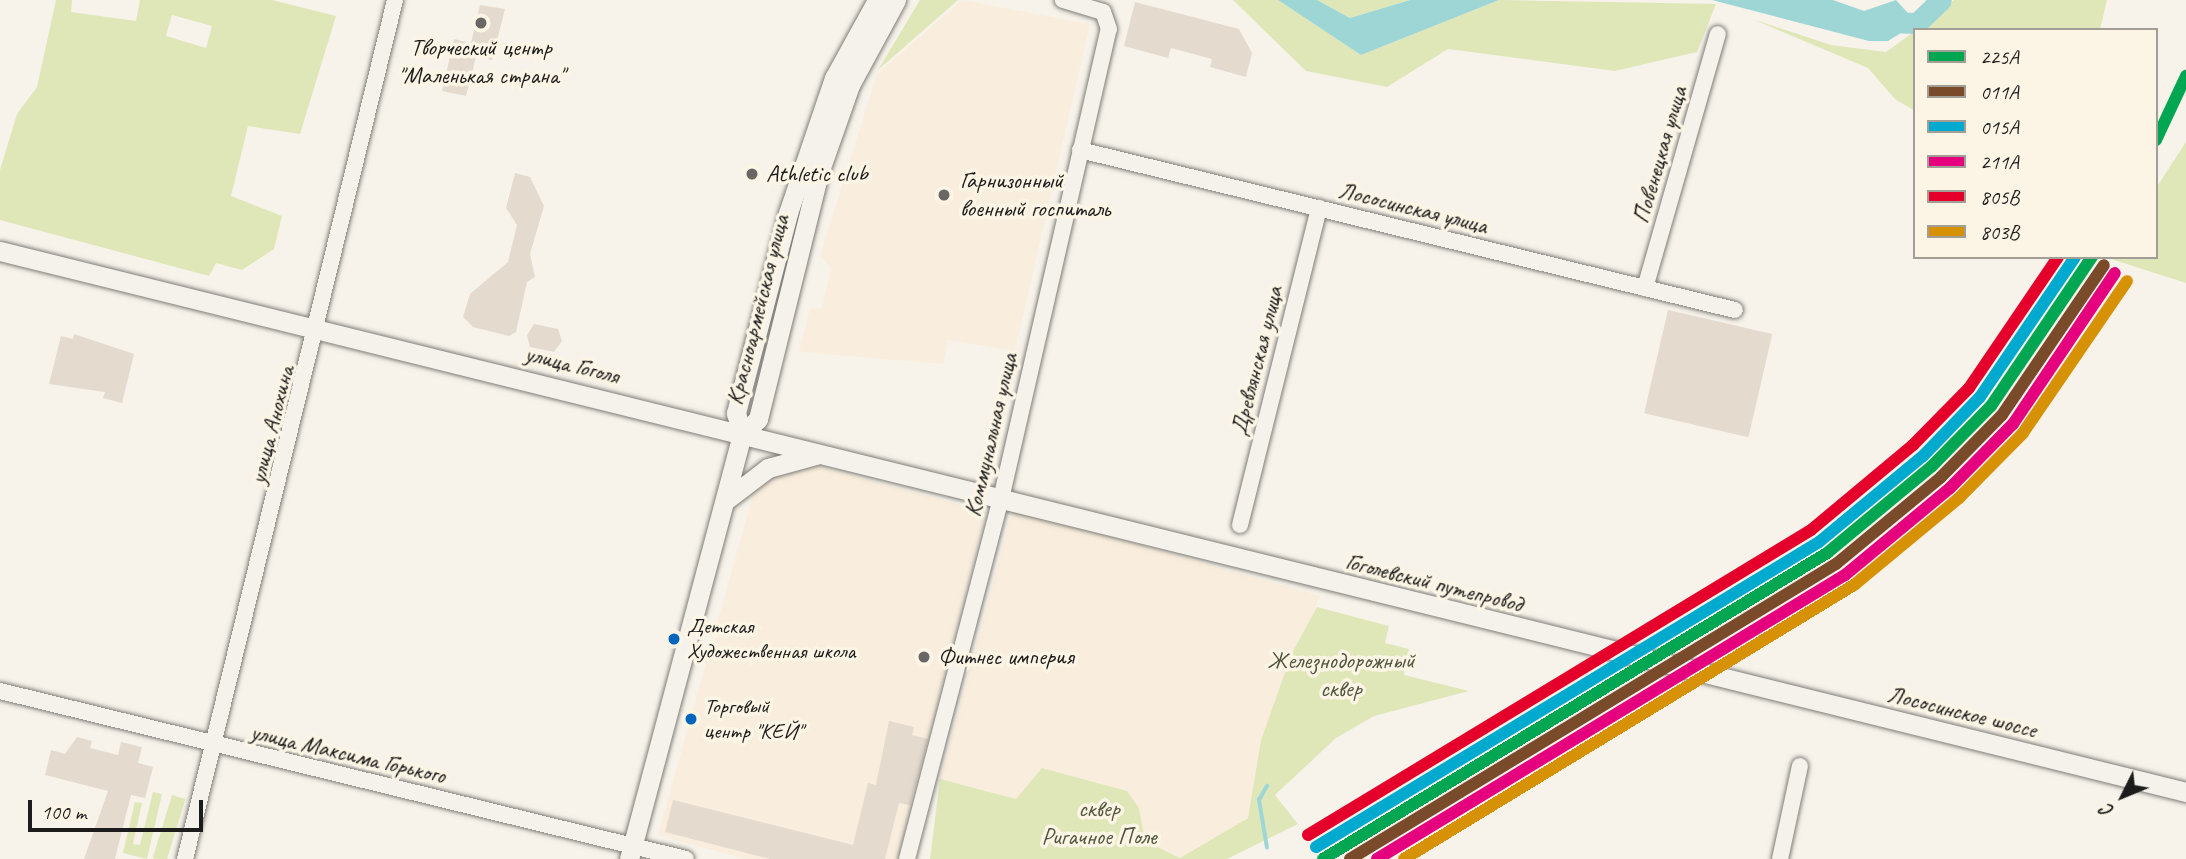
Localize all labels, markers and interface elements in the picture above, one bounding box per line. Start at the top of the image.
marker: Творческий центр "Маленькая страна" [473,15,489,31]
legend [1913,28,2158,259]
place label: Творческий центр "Маленькая страна" [397,34,565,90]
text: 225А [1980,44,2019,70]
text: 011А [1980,79,2019,105]
street label: Повенецкая улица [1626,82,1694,228]
text: 015А [1980,114,2019,140]
text: 211А [1980,149,2019,175]
place label: Athletic club [766,160,867,188]
marker: Athletic club [744,166,760,182]
place label: Гарнизонный военный госпиталь [960,167,1110,223]
street label: Лососинская улица [1335,175,1491,241]
text: 805В [1980,184,2019,210]
marker: Гарнизонный военный госпиталь [934,185,954,205]
street label: Красноармейская улица [720,211,796,409]
text: 803В [1980,219,2019,245]
street label: Древлянская улица [1224,283,1290,439]
street label: улица Гоголя [522,340,622,390]
street label: Коммунальная улица [958,350,1024,520]
street label: улица Анохина [243,363,301,487]
street label: Гоголевский путепровод [1343,547,1525,619]
place label: Детская Художественная школа [687,613,856,664]
marker: Детская Художественная школа [667,632,681,646]
place label: Фитнес империя [938,643,1072,671]
park label: Железнодорожный сквер [1267,647,1415,703]
marker: Фитнес империя [916,649,932,665]
street label: Лососинское шоссе [1884,679,2040,745]
place label: Торговый центр "КЕЙ" [704,693,802,744]
marker: Торговый центр "КЕЙ" [684,712,698,726]
street label: улица Максима Горького [249,718,447,790]
north arrow [2088,761,2158,831]
scale bar [32,786,206,830]
park label: сквер Ригачное Поле [1042,795,1156,851]
text: 100 m [41,799,86,825]
text: С [2096,799,2120,822]

